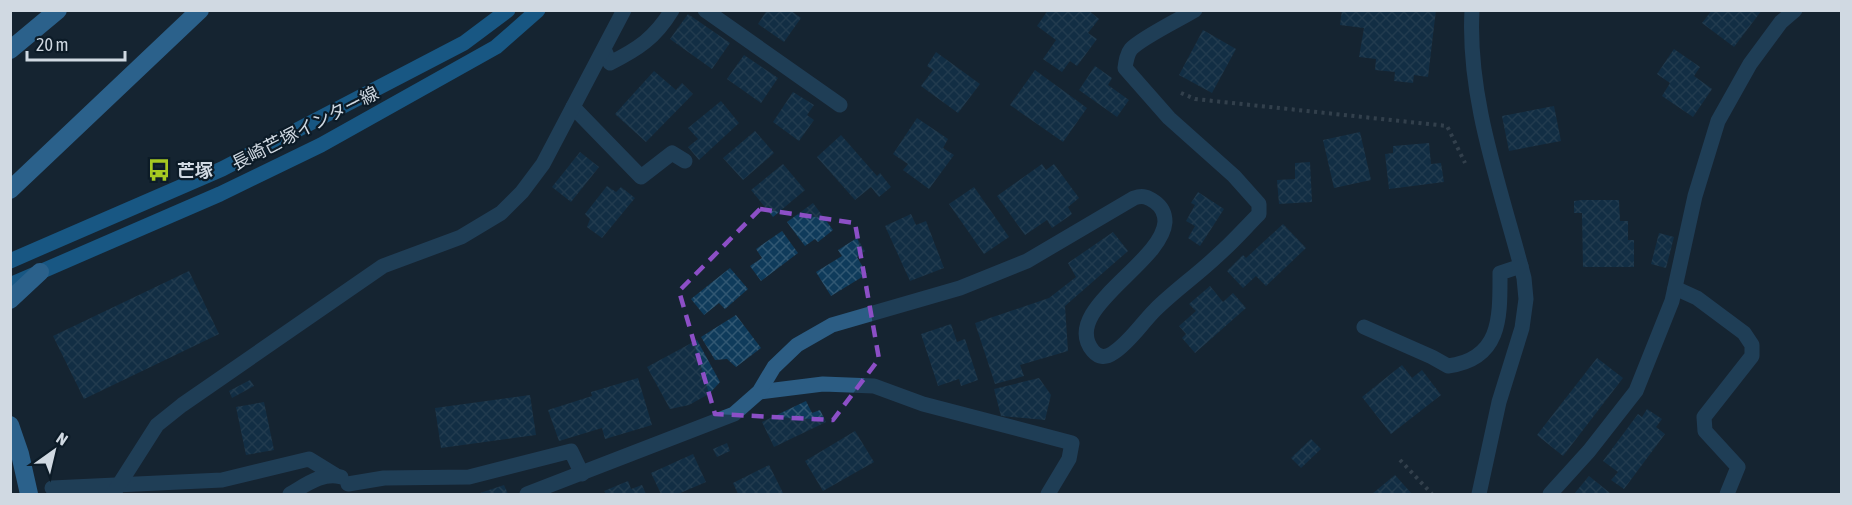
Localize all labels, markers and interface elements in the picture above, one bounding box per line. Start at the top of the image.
scale bar [27,24,124,62]
text: 20 m [36,34,68,55]
street label: 長崎芒塚インター線 [228,82,382,174]
bus stop icon: 芒塚 [146,157,172,183]
place label: 芒塚 [177,160,213,181]
north arrow [24,421,84,481]
text: N [53,428,71,449]

